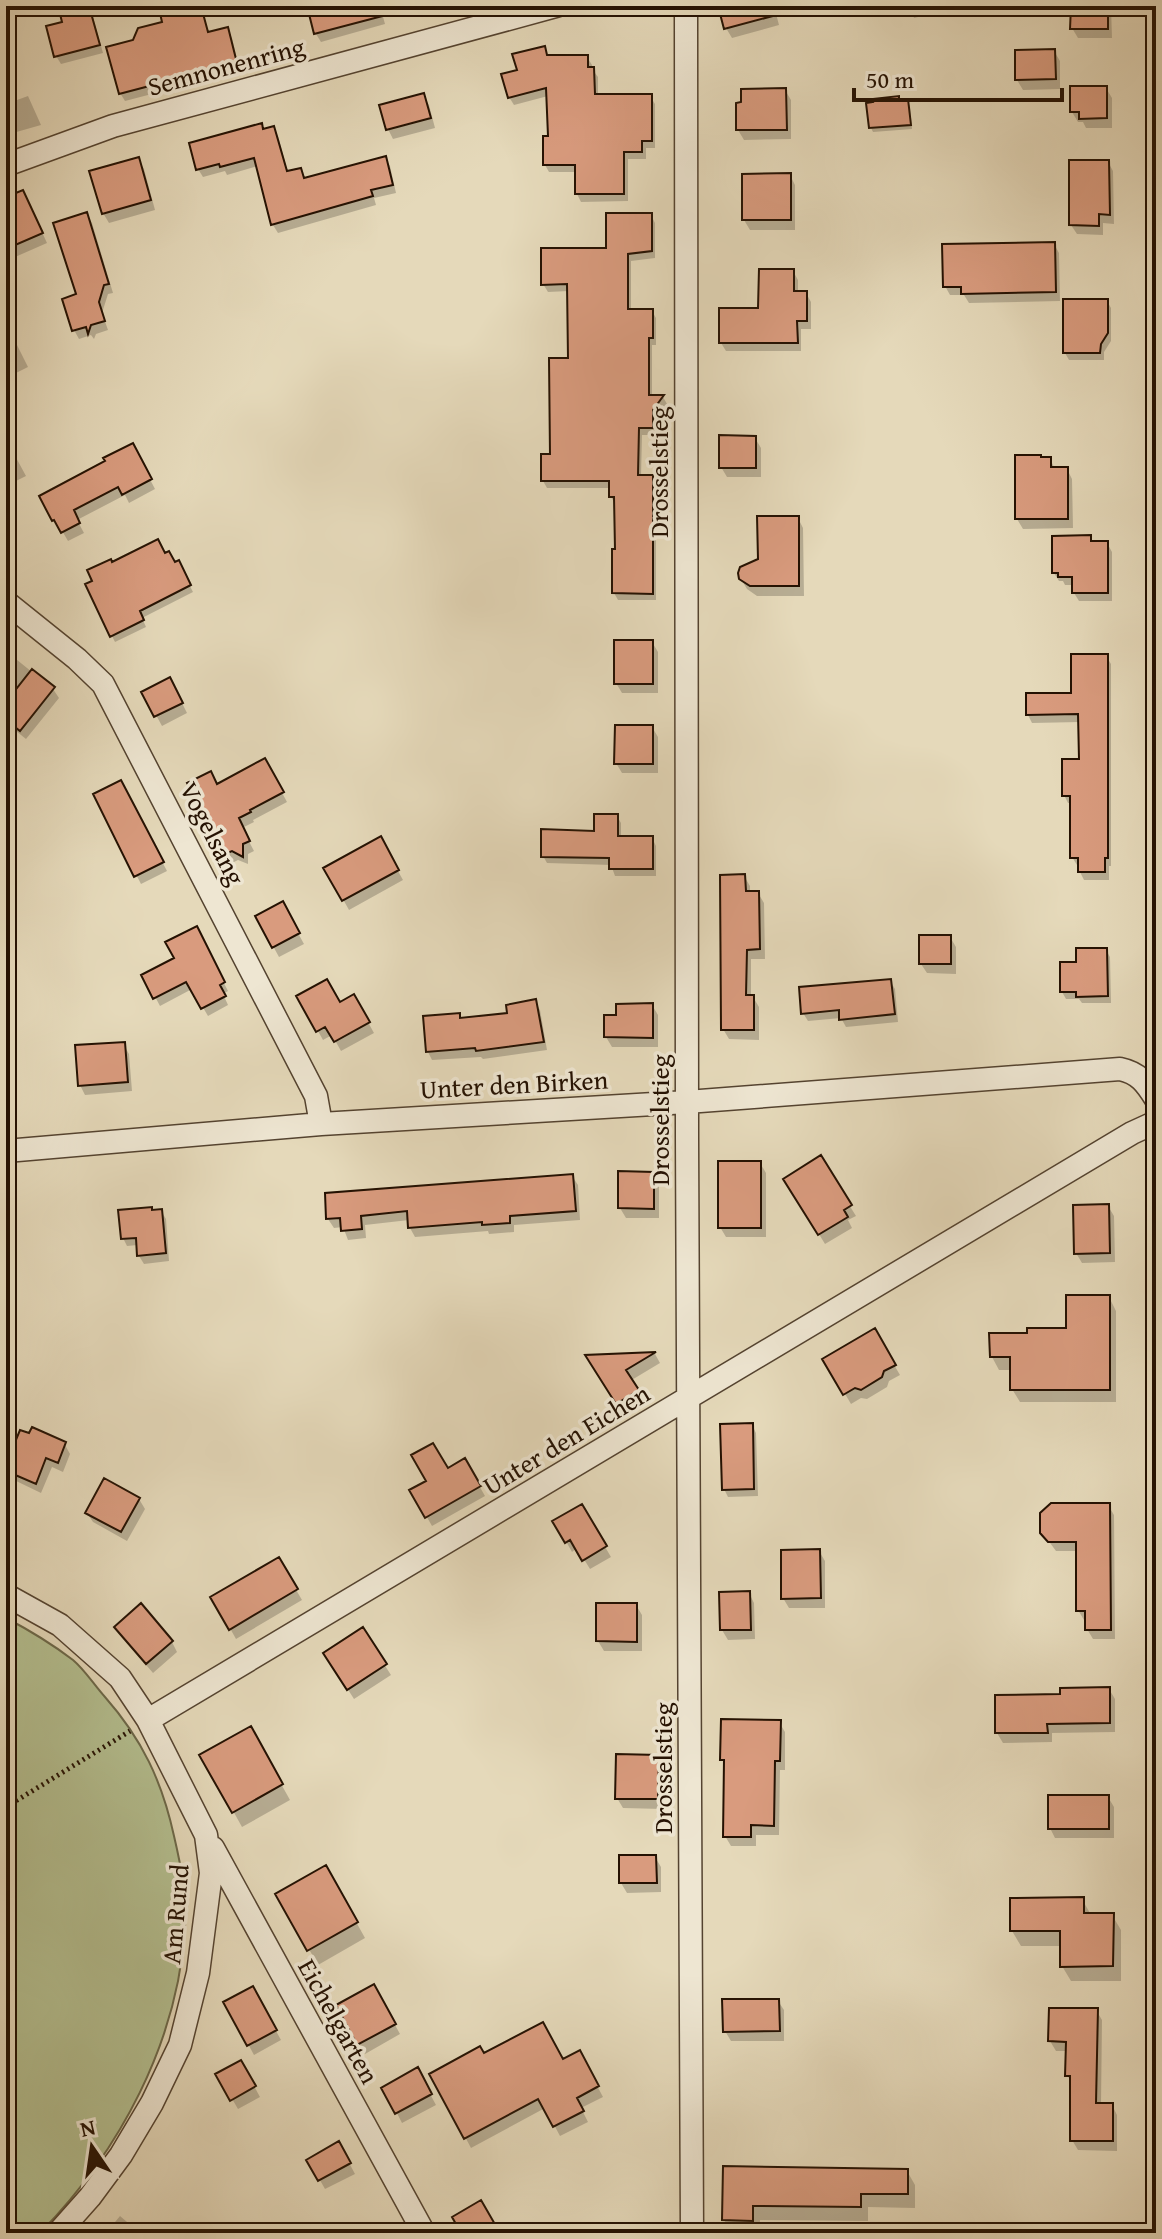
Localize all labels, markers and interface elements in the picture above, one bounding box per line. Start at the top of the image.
street label: Semnonenring [143,26,309,106]
scale bar [854,52,1062,102]
text: 50 m [866,62,914,97]
street label: Drosselstieg [639,406,678,538]
street label: Vogelsang [170,775,256,892]
street label: Drosselstieg [640,1054,679,1186]
street label: Unter den Birken [419,1060,609,1108]
street label: Unter den Eichen [475,1373,657,1504]
street label: Drosselstieg [643,1702,682,1834]
street label: Am Rund [151,1862,199,1966]
street label: Eichelgarten [289,1951,390,2091]
north arrow [52,2107,132,2187]
text: N [77,2110,99,2145]

